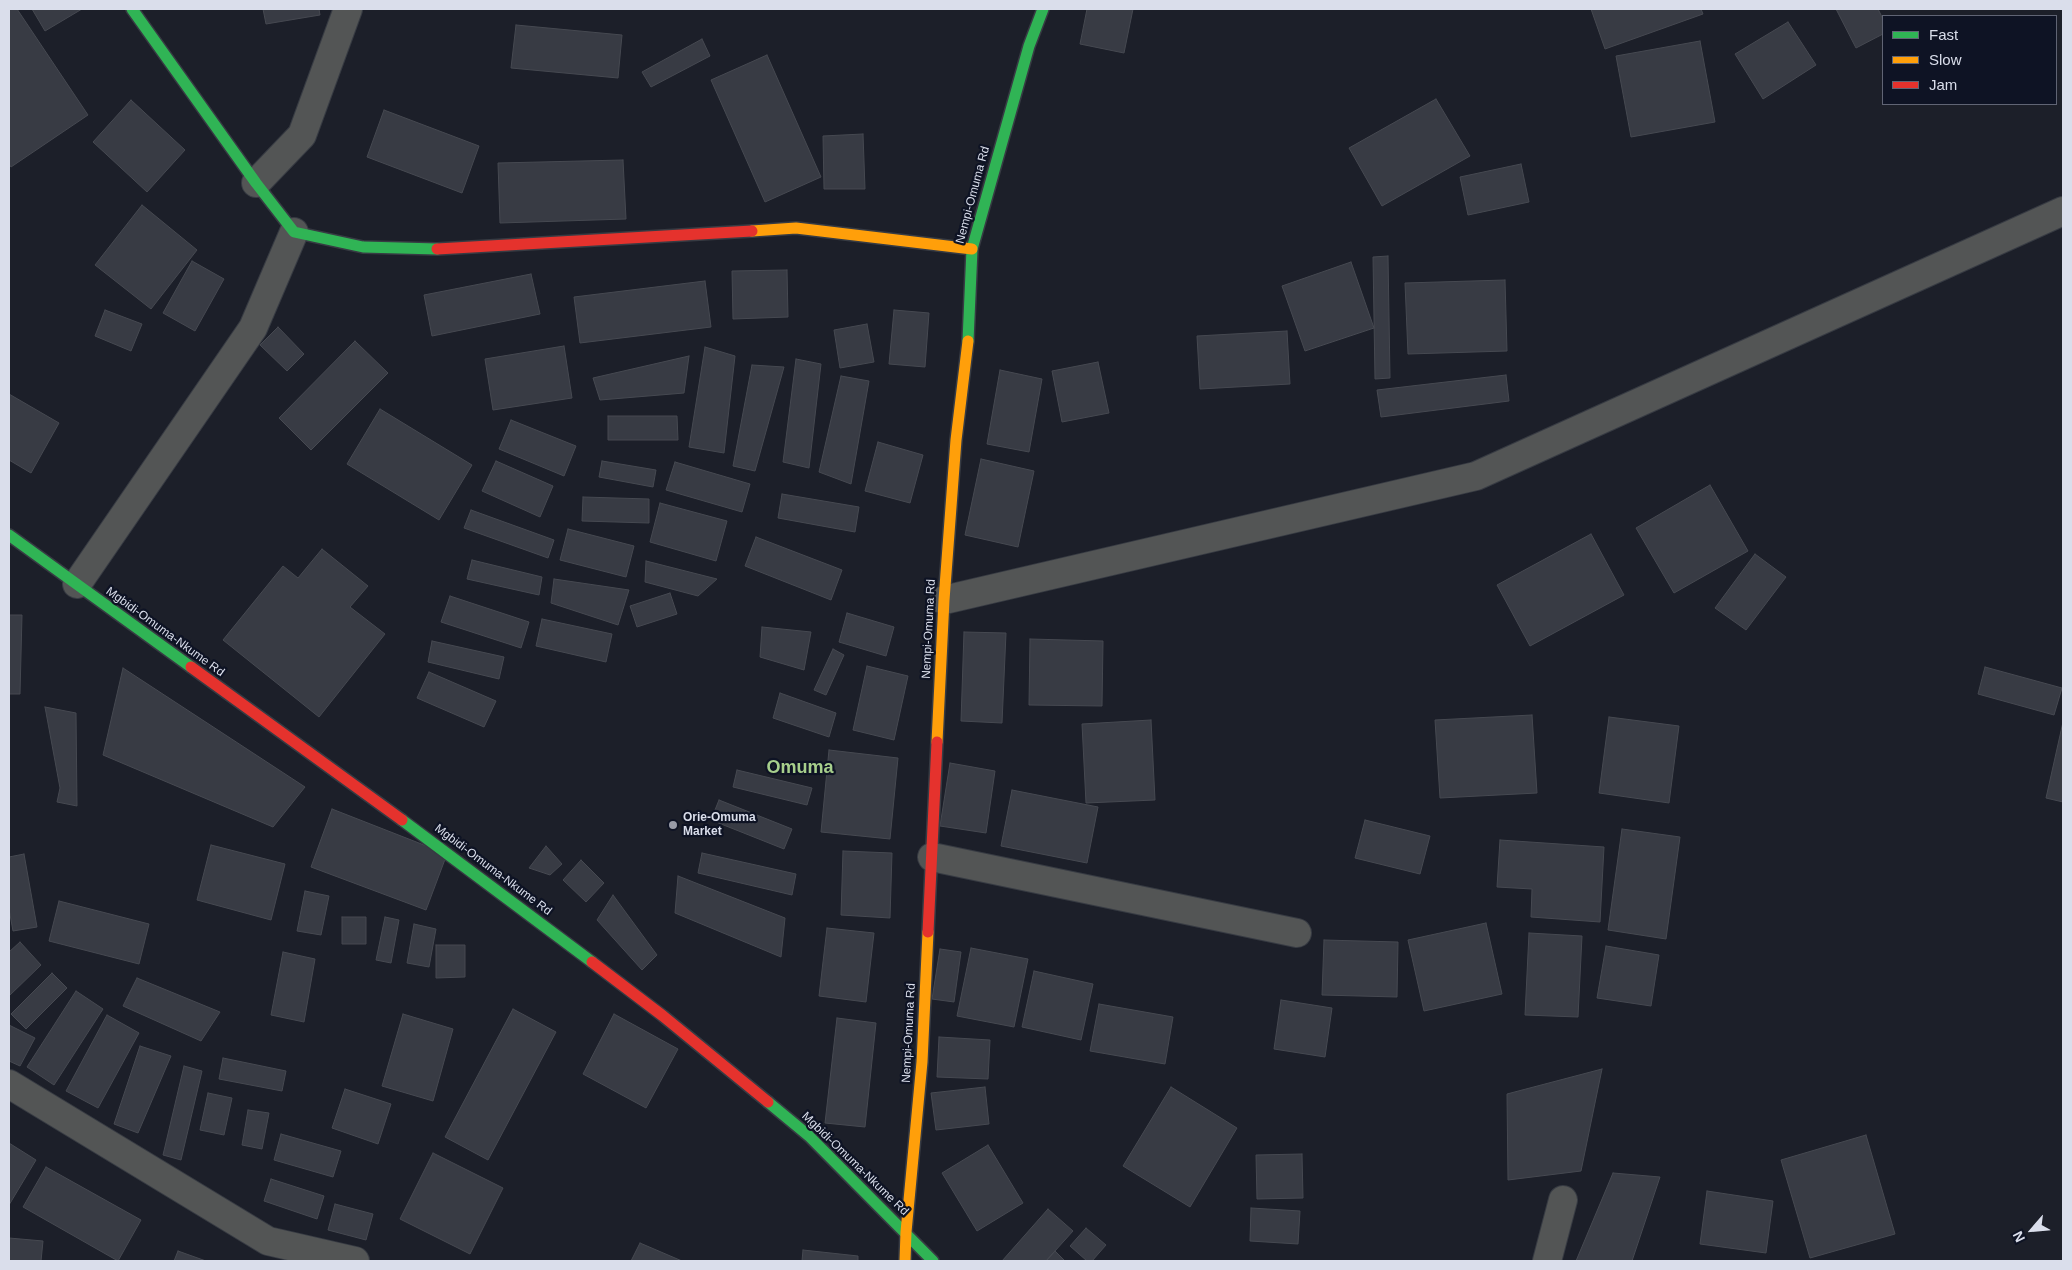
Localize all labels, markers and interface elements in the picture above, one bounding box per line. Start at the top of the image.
legend [1882,15,2057,105]
text: Fast [1929,26,1958,43]
text: Slow [1929,51,1962,68]
text: Jam [1929,76,1957,93]
street label: Nempi-Omuma Rd [953,145,993,245]
street label: Nempi-Omuma Rd [919,579,939,679]
street label: Mgbidi-Omuma-Nkume Rd [103,584,227,680]
district label: Omuma [766,757,834,779]
place label: Orie-Omuma Market [683,811,756,839]
marker: Orie-Omuma Market [667,819,679,831]
street label: Mgbidi-Omuma-Nkume Rd [432,821,554,919]
street label: Nempi-Omuma Rd [899,983,919,1083]
street label: Mgbidi-Omuma-Nkume Rd [799,1109,911,1219]
north arrow [2007,1205,2057,1255]
text: N [2009,1229,2028,1245]

